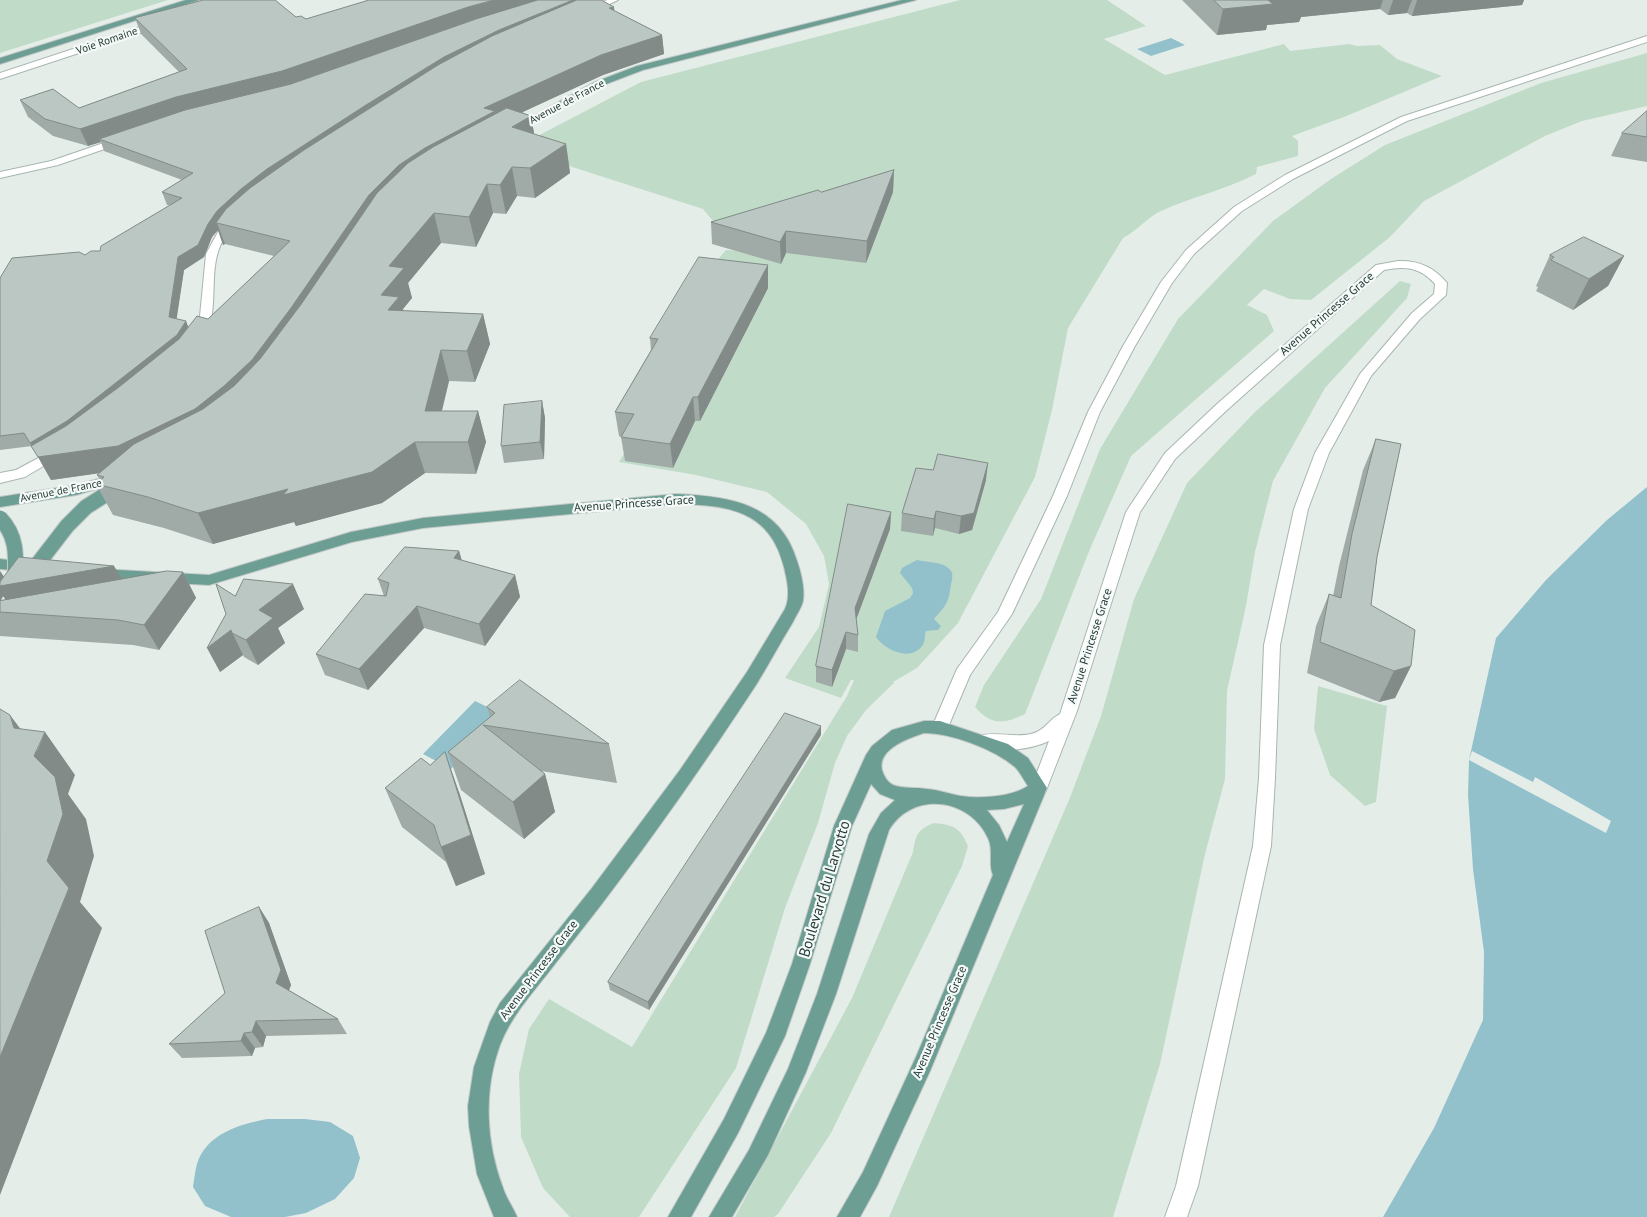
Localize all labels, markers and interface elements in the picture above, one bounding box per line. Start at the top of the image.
street label: Voie Romaine [75,24,139,58]
street label: Avenue de France [527,77,607,127]
street label: Avenue Princesse Grace [1277,269,1377,359]
street label: Avenue de France [19,477,103,505]
street label: Avenue Princesse Grace [574,493,694,515]
street label: Avenue Princesse Grace [1065,587,1115,705]
street label: Boulevard du Larvotto [796,819,854,959]
street label: Avenue Princesse Grace [497,918,581,1022]
street label: Avenue Princesse Grace [910,964,970,1080]

